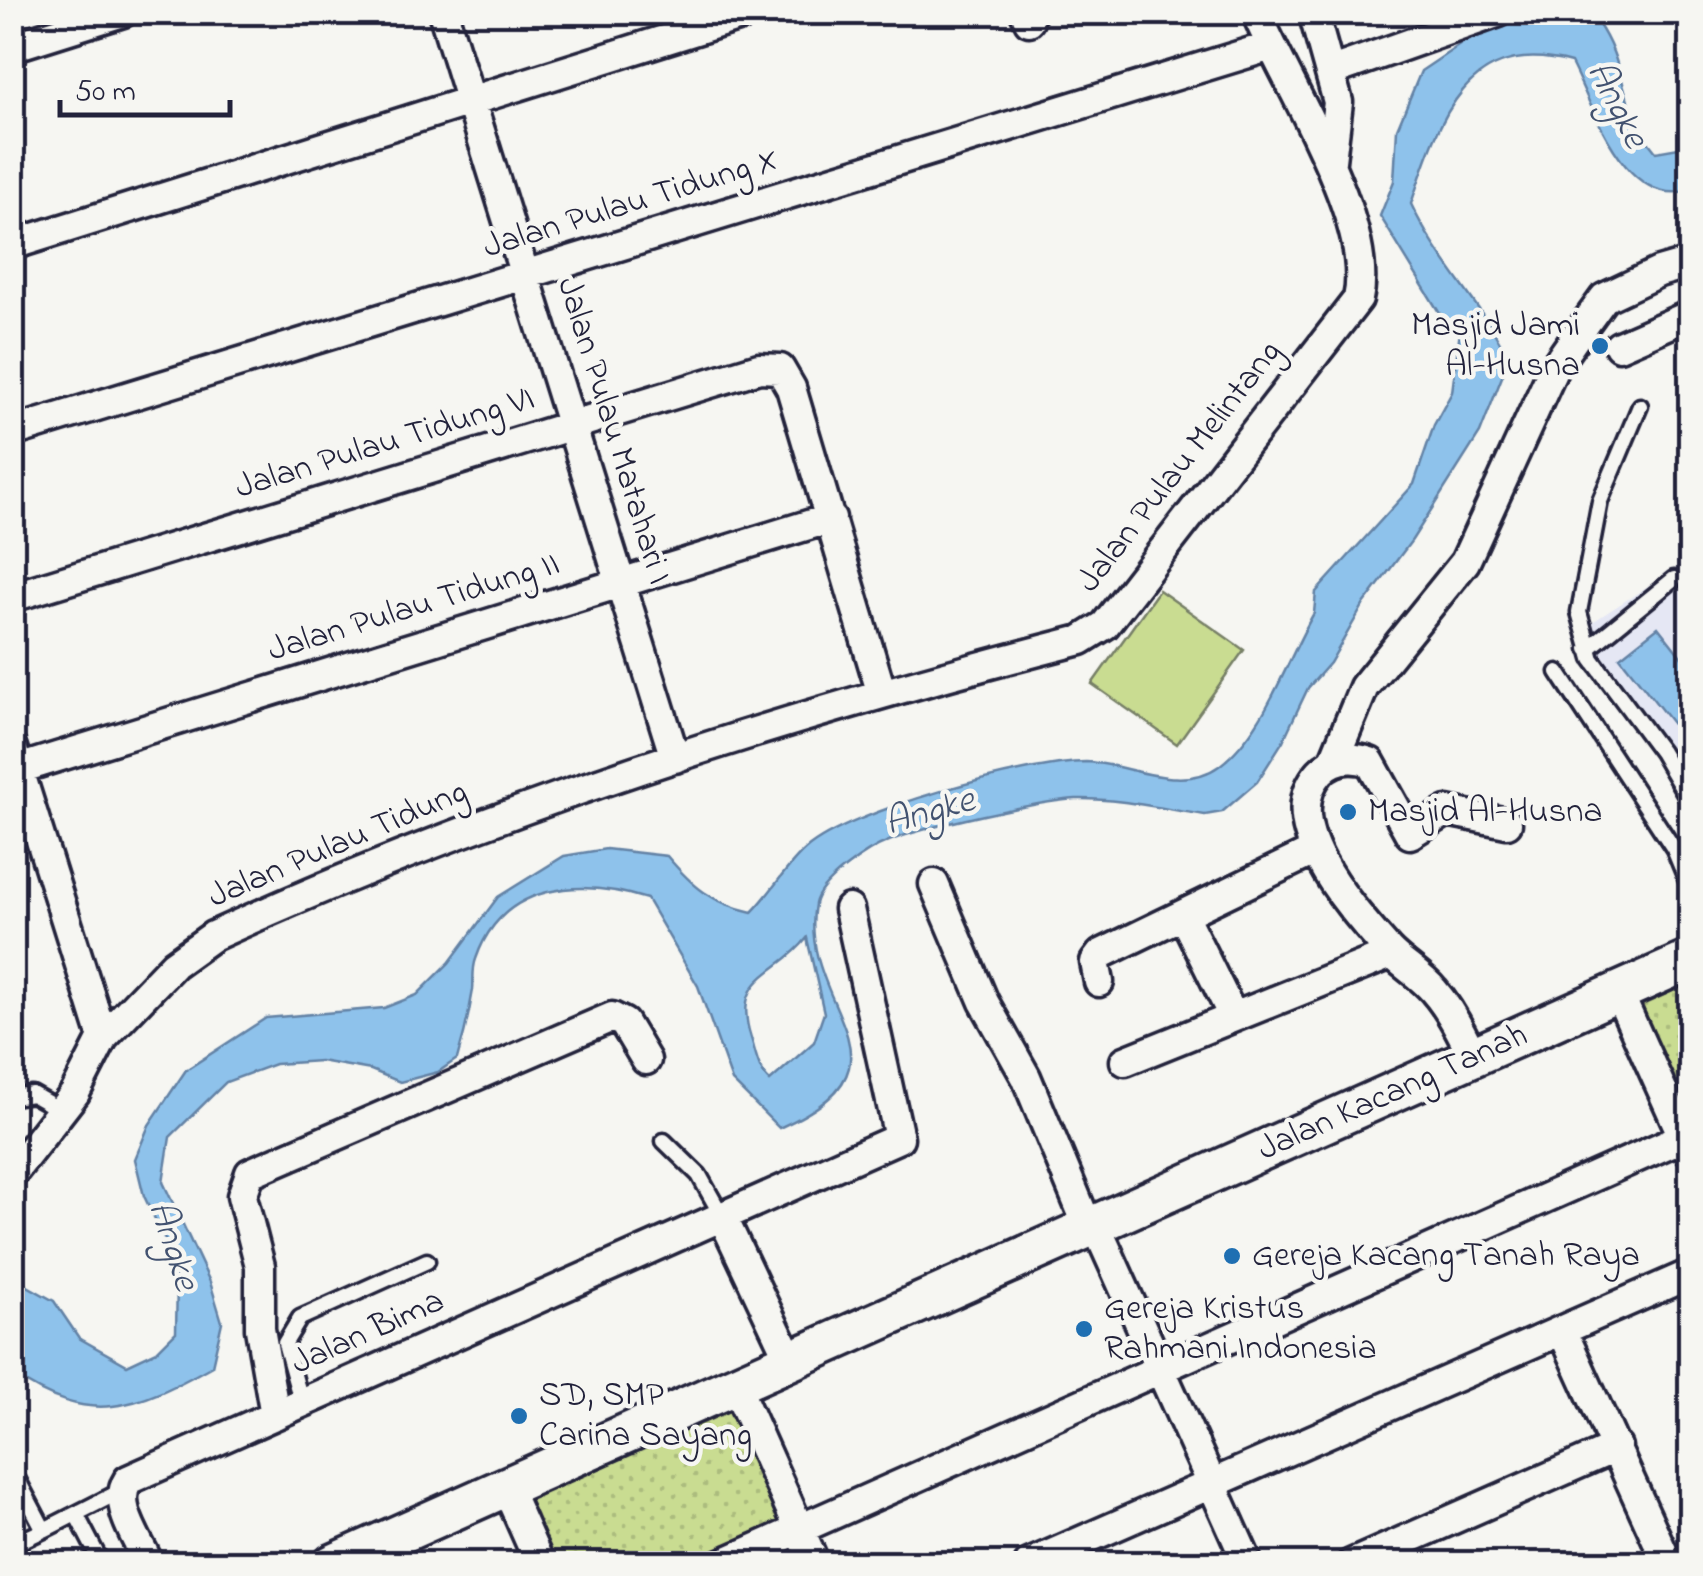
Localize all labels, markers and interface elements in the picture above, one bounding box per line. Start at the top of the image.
water label: Angke [1570,52,1663,160]
scale bar [60,55,230,117]
text: 50 m [75,71,136,115]
street label: Jalan Pulau Tidung X [477,135,785,273]
street label: Jalan Pulau Matahari I [542,271,684,591]
place label: Masjid Jami Al-Husna [1411,301,1580,392]
street label: Jalan Pulau Melintang [1065,330,1295,604]
marker: Masjid Jami Al-Husna [1589,335,1611,357]
street label: Jalan Pulau Tidung VI [229,374,541,514]
street label: Jalan Pulau Tidung II [262,539,566,677]
street label: Jalan Pulau Tidung [200,767,476,923]
water label: Angke [878,773,984,853]
place label: Masjid Al-Husna [1368,787,1602,838]
marker: Masjid Al-Husna [1337,801,1359,823]
street label: Jalan Kacang Tanah [1250,1011,1536,1175]
water label: Angke [131,1194,213,1300]
place label: Gereja Kacang Tanah Raya [1252,1231,1640,1282]
marker: Gereja Kacang Tanah Raya [1221,1245,1243,1267]
street label: Jalan Bima [283,1277,453,1389]
place label: Gereja Kristus Rahmani Indonesia [1104,1284,1377,1375]
marker: Gereja Kristus Rahmani Indonesia [1073,1318,1095,1340]
place label: SD, SMP Carina Sayang [539,1371,752,1462]
marker: SD, SMP Carina Sayang [508,1405,530,1427]

